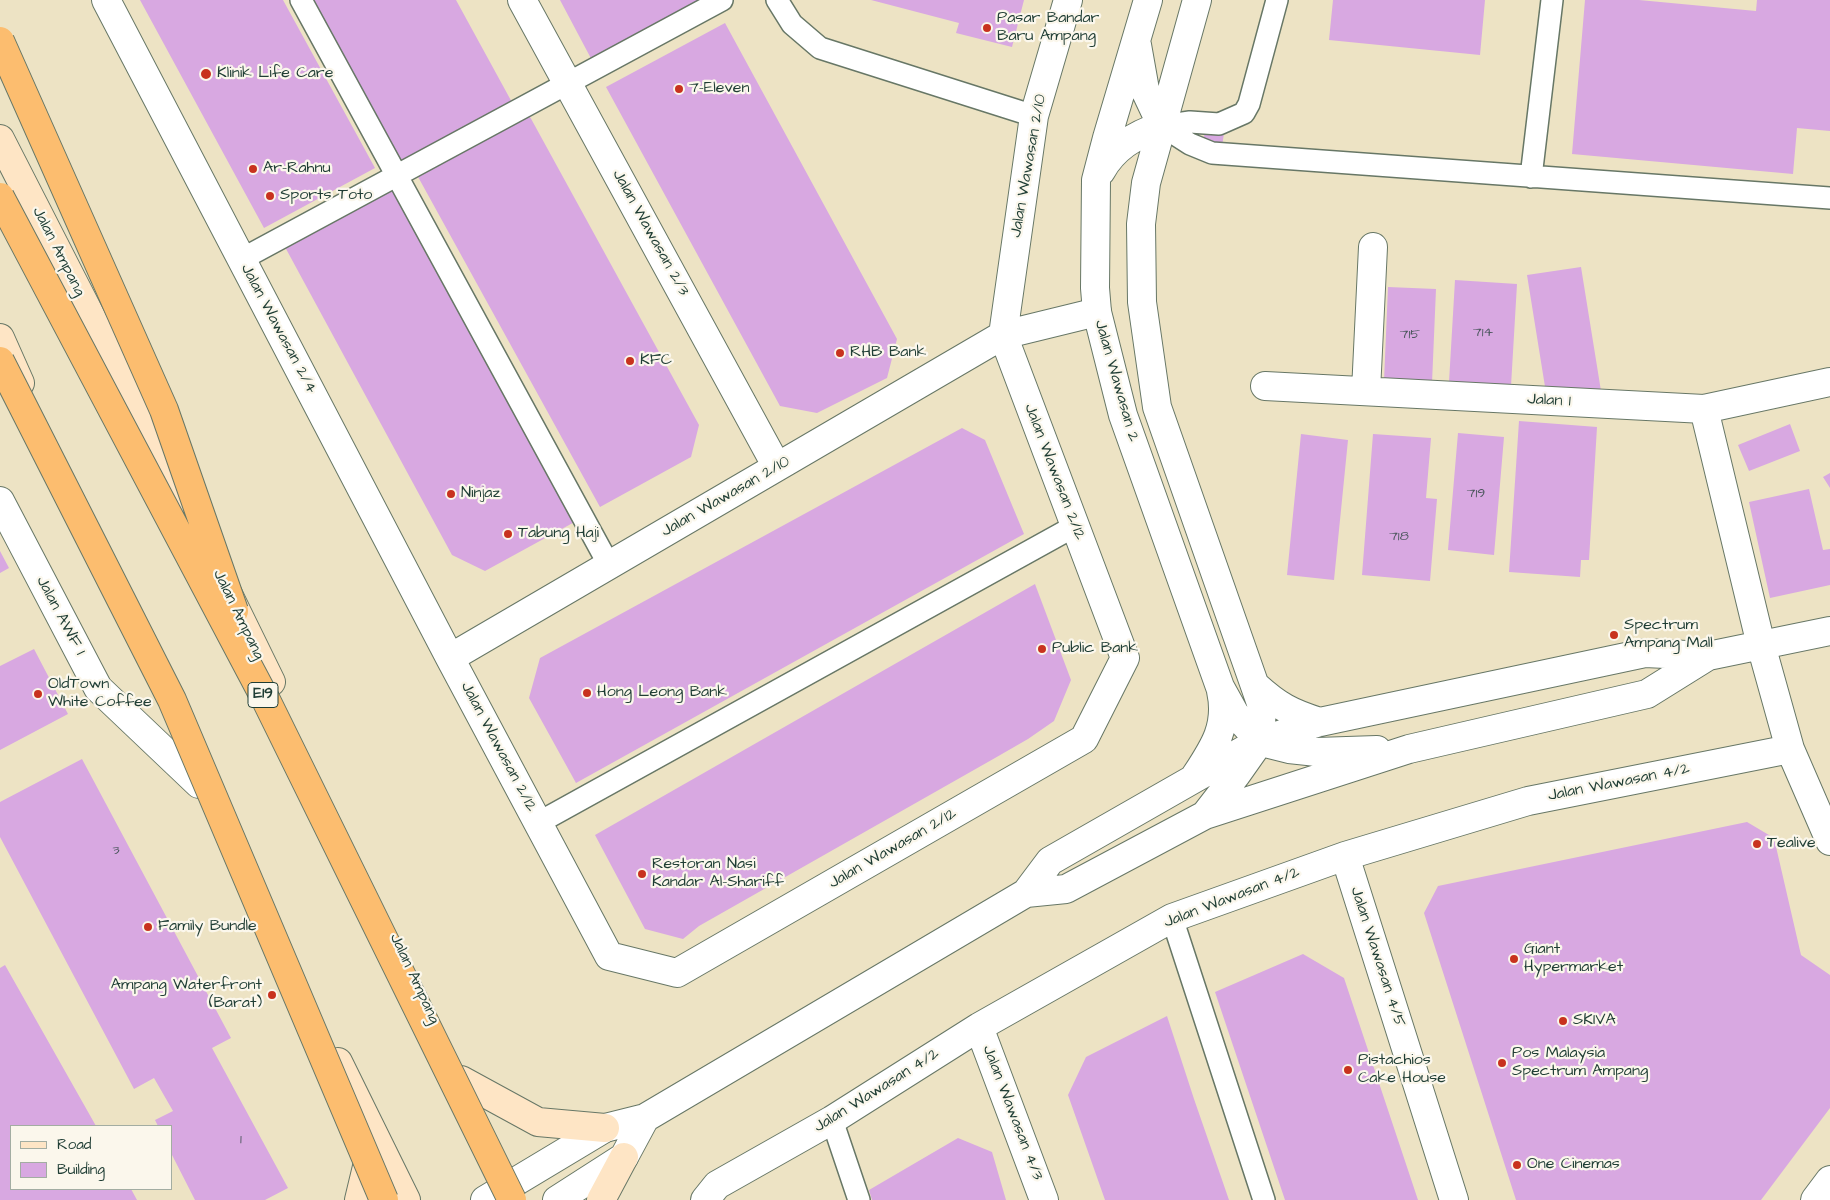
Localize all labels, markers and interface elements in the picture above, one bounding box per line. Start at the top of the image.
place label: Pasar Bandar Baru Ampang [997,9,1099,47]
marker: Pasar Bandar Baru Ampang [981,22,993,34]
place label: Klinik Life Care [217,64,333,84]
marker: Klinik Life Care [199,67,213,81]
place label: 7-Eleven [689,79,749,99]
marker: 7-Eleven [673,83,685,95]
street label: Jalan Wawasan 2/10 [1007,93,1051,239]
place label: Ar-Rahnu [263,159,331,179]
marker: Ar-Rahnu [247,163,259,175]
street label: Jalan Wawasan 2/3 [607,167,693,299]
place label: Sports Toto [280,186,372,206]
marker: Sports Toto [264,190,276,202]
street label: Jalan Ampang [27,204,89,300]
street label: Jalan Wawasan 2/4 [236,261,320,397]
street label: Jalan Wawasan 2 [1089,318,1143,444]
house number: 714 [1473,325,1493,341]
house number: 715 [1400,327,1420,343]
place label: RHB Bank [850,343,926,363]
marker: RHB Bank [834,347,846,359]
place label: KFC [640,351,672,371]
marker: KFC [624,355,636,367]
street label: Jalan 1 [1527,390,1571,412]
street label: Jalan Wawasan 2/12 [1019,401,1089,543]
street label: Jalan Wawasan 2/10 [658,452,794,542]
place label: Ninjaz [461,484,500,504]
house number: 719 [1467,486,1485,502]
marker: Ninjaz [445,488,457,500]
place label: Tabung Haji [518,524,599,544]
marker: Tabung Haji [502,528,514,540]
house number: 718 [1389,529,1409,545]
street label: Jalan Ampang [208,567,268,663]
street label: Jalan AWF 1 [31,573,89,659]
place label: Spectrum Ampang Mall [1624,616,1713,654]
marker: Spectrum Ampang Mall [1608,629,1620,641]
place label: Public Bank [1052,639,1138,659]
marker: Public Bank [1036,643,1048,655]
place label: OldTown White Coffee [48,675,152,713]
street label: Jalan Wawasan 2/12 [456,679,540,815]
road number: E19 [248,682,278,708]
place label: Hong Leong Bank [597,683,727,703]
marker: Hong Leong Bank [581,687,593,699]
marker: OldTown White Coffee [32,688,44,700]
street label: Jalan Wawasan 4/2 [1547,760,1691,806]
street label: Jalan Wawasan 2/12 [826,805,960,893]
place label: Tealive [1767,834,1816,854]
marker: Tealive [1751,838,1763,850]
house number: 3 [112,843,120,859]
place label: Restoran Nasi Kandar Al-Shariff [652,855,784,893]
street label: Jalan Wawasan 4/2 [1161,863,1303,933]
marker: Restoran Nasi Kandar Al-Shariff [636,868,648,880]
street label: Jalan Wawasan 4/5 [1345,885,1409,1029]
place label: Family Bundle [158,917,257,937]
marker: Family Bundle [142,921,154,933]
street label: Jalan Ampang [385,931,443,1027]
place label: Giant Hypermarket [1524,940,1623,978]
marker: Giant Hypermarket [1508,953,1520,965]
place label: Ampang Waterfront (Barat) [111,976,262,1014]
marker: Ampang Waterfront (Barat) [266,989,278,1001]
place label: SKIVA [1573,1011,1616,1031]
marker: SKIVA [1557,1015,1569,1027]
street label: Jalan Wawasan 4/3 [977,1043,1047,1183]
place label: Pos Malaysia Spectrum Ampang [1512,1044,1648,1082]
street label: Jalan Wawasan 4/2 [811,1045,943,1137]
place label: Pistachios Cake House [1358,1051,1446,1089]
marker: Pos Malaysia Spectrum Ampang [1496,1057,1508,1069]
marker: Pistachios Cake House [1342,1064,1354,1076]
legend [10,1125,172,1190]
house number: 1 [240,1132,242,1148]
text: Road [57,1134,91,1155]
place label: One Cinemas [1527,1155,1620,1175]
text: Building [57,1159,105,1180]
marker: One Cinemas [1511,1159,1523,1171]

